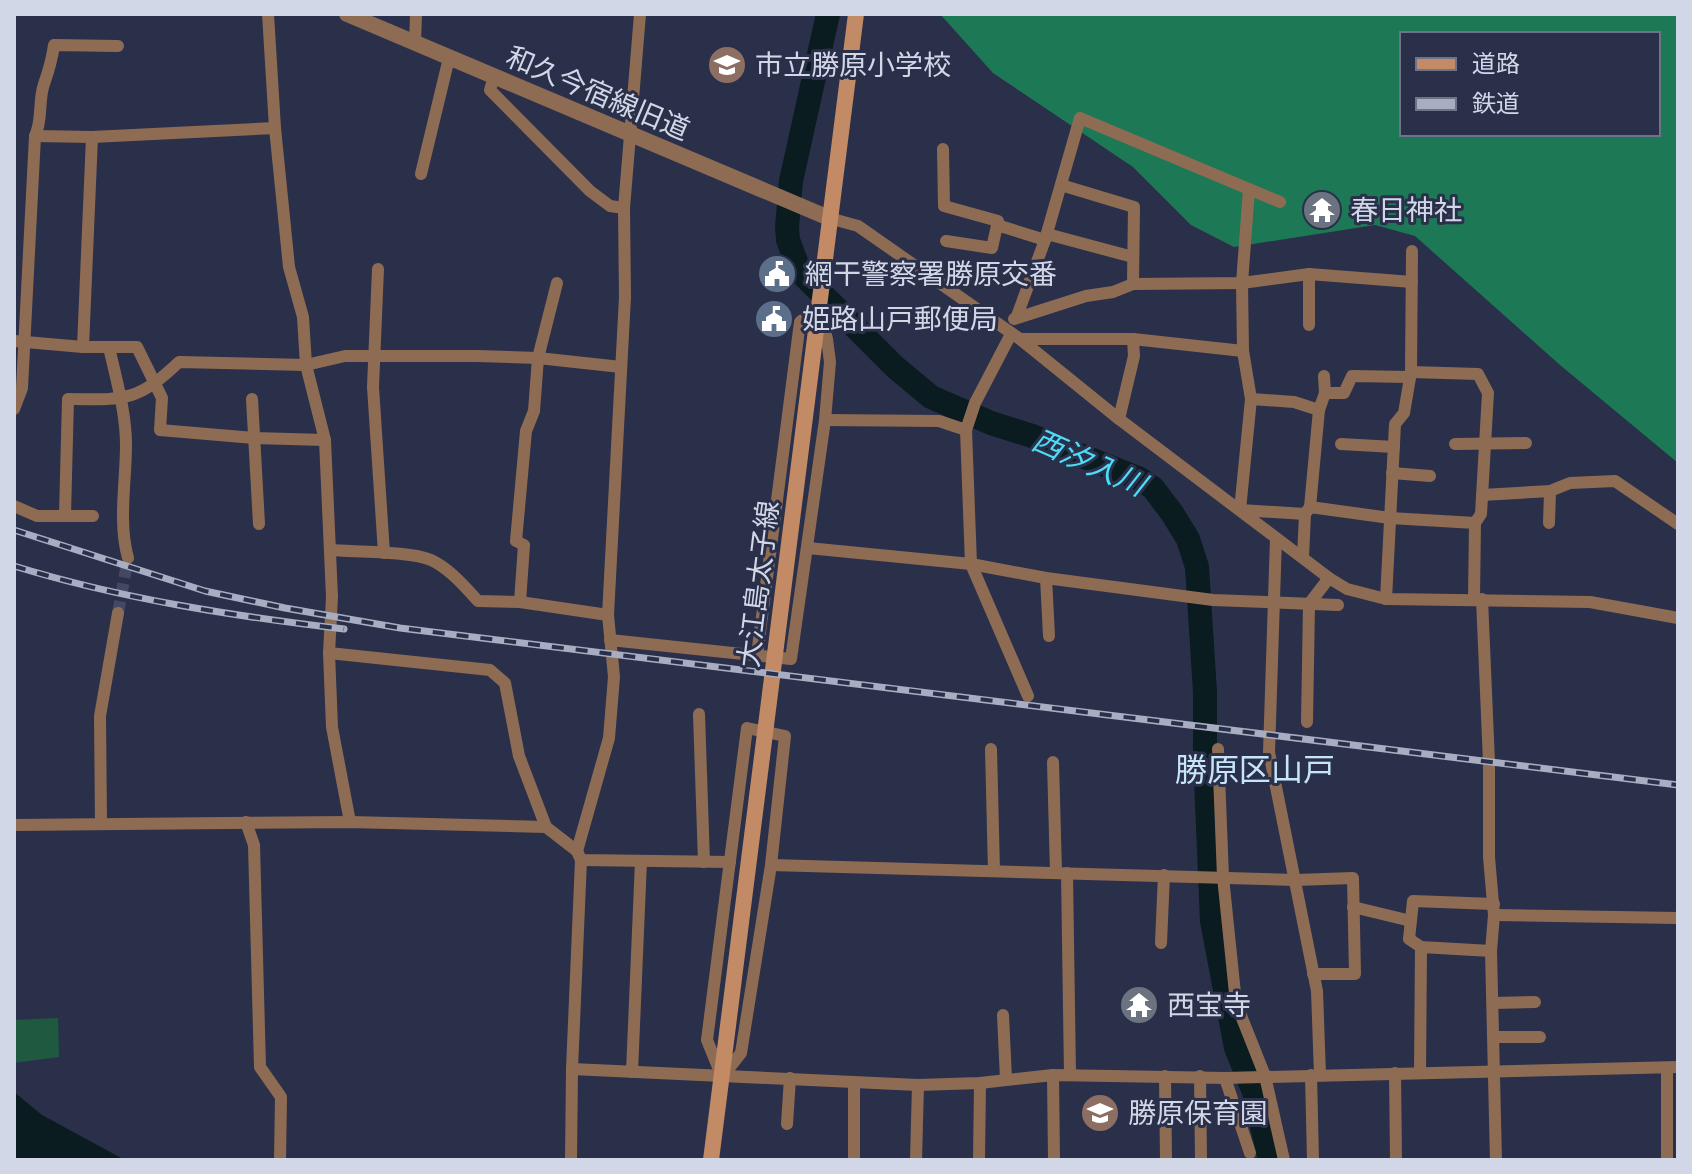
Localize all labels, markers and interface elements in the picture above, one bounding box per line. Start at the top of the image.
legend [1400,32,1660,136]
street label: 和久今宿線旧道 [501,40,694,148]
school or university icon: 市立勝原小学校 [706,44,748,86]
place label: 市立勝原小学校 [755,49,951,83]
text: 道路 [1472,49,1520,79]
text: 鉄道 [1472,89,1520,119]
temple icon: 春日神社 [1301,189,1343,231]
place label: 春日神社 [1350,194,1462,228]
public building icon: 網干警察署勝原交番 [756,253,798,295]
place label: 網干警察署勝原交番 [805,258,1057,292]
public building icon: 姫路山戸郵便局 [753,298,795,340]
place label: 姫路山戸郵便局 [802,303,998,337]
water label: 西汐入川 [1026,422,1154,506]
street label: 大江島太子線 [732,499,786,670]
district label: 勝原区山戸 [1175,751,1335,790]
temple icon: 西宝寺 [1118,984,1160,1026]
place label: 西宝寺 [1167,989,1251,1023]
school or university icon: 勝原保育園 [1079,1092,1121,1134]
place label: 勝原保育園 [1128,1097,1268,1131]

